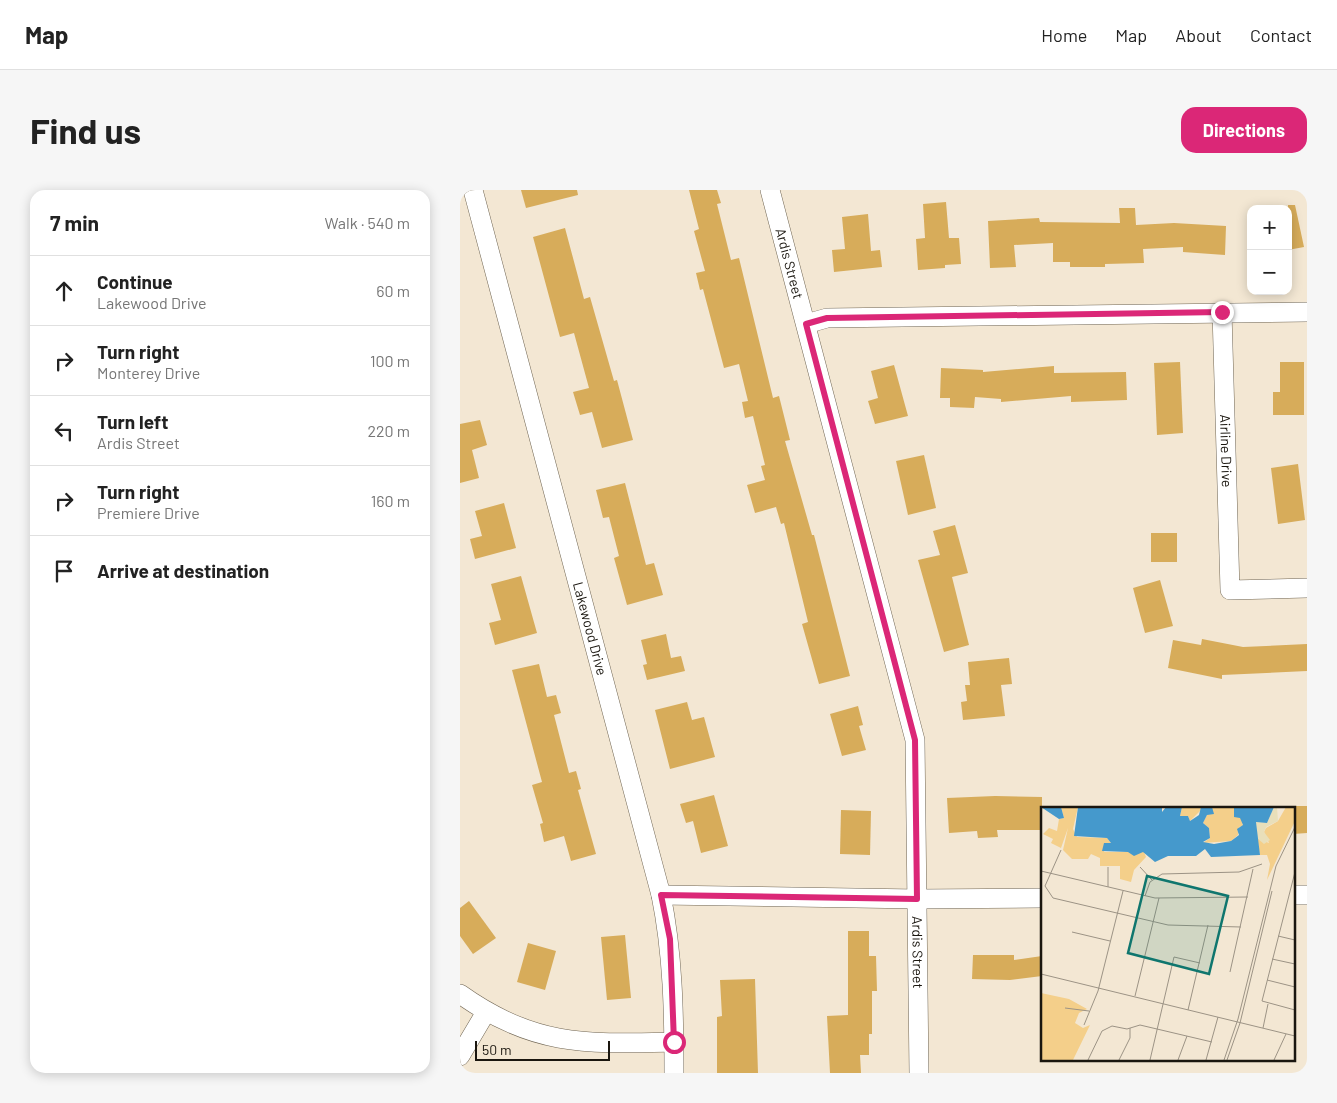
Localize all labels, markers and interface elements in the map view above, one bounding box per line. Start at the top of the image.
text: Map [25,20,68,49]
text: Home [1041,24,1087,46]
text: Map [1115,24,1147,46]
text: About [1175,24,1222,46]
text: Contact [1250,24,1312,46]
button: Directions [1181,107,1307,153]
text: Find us [30,109,141,151]
map controls [1247,205,1292,295]
button: + [1247,205,1292,250]
text: 7 min [50,210,99,235]
text: Walk · 540 m [325,213,410,232]
street label: Ardis Street [772,226,807,301]
button: − [1247,250,1292,295]
text: Continue [97,270,173,293]
icon: ahead [50,277,78,305]
text: 60 m [376,281,410,300]
text: Lakewood Drive [97,293,207,312]
route end [1211,301,1234,324]
text: Turn right [97,340,179,363]
icon: right [50,347,78,375]
text: 100 m [370,351,410,370]
text: Monterey Drive [97,363,200,382]
text: Turn left [97,410,168,433]
street label: Airline Drive [1217,414,1236,488]
icon: left [50,417,78,445]
text: 220 m [367,421,410,440]
text: Ardis Street [97,433,180,452]
text: Turn right [97,480,179,503]
icon: right [50,487,78,515]
text: 160 m [371,491,410,510]
text: Premiere Drive [97,503,200,522]
icon: arrive [50,557,78,585]
text: Arrive at destination [97,559,269,582]
street label: Lakewood Drive [570,580,611,677]
inset map [1041,807,1294,1060]
street label: Ardis Street [909,916,927,989]
route start [663,1031,686,1054]
scale bar [475,1038,610,1061]
text: 50 m [482,1041,511,1058]

